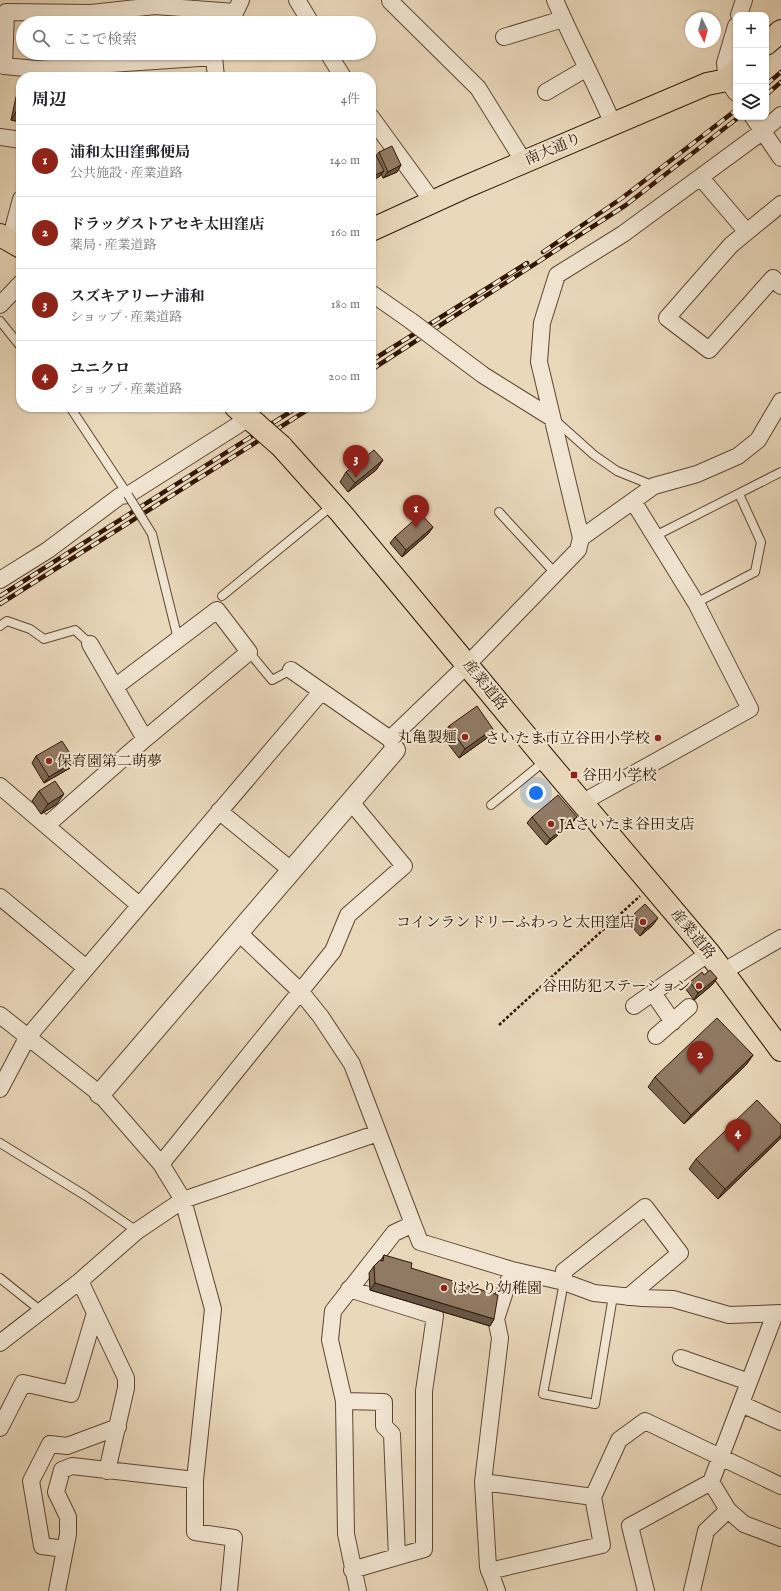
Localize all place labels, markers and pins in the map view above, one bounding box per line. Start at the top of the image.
pin: 3 [343,445,369,478]
pin: 1 [403,495,429,528]
place label: 丸亀製麺 [397,728,457,747]
place label: さいたま市立谷田小学校 [485,729,650,748]
marker: 丸亀製麺 [460,732,470,742]
marker: さいたま市立谷田小学校 [653,733,663,743]
place label: 保育園第二萌夢 [57,752,162,771]
marker: 保育園第二萌夢 [44,756,54,766]
place label: 谷田小学校 [582,766,657,785]
marker: 谷田小学校 [569,770,579,780]
place label: JAさいたま谷田支店 [557,815,695,834]
marker: JAさいたま谷田支店 [546,819,556,829]
place label: コインランドリーふわっと太田窪店 [396,913,635,932]
marker: コインランドリーふわっと太田窪店 [638,917,648,927]
place label: 谷田防犯ステーション [542,977,691,996]
marker: 谷田防犯ステーション [694,981,704,991]
pin: 2 [687,1041,713,1074]
pin: 4 [725,1119,751,1152]
place label: はとり幼稚園 [452,1279,542,1298]
marker: はとり幼稚園 [439,1283,449,1293]

